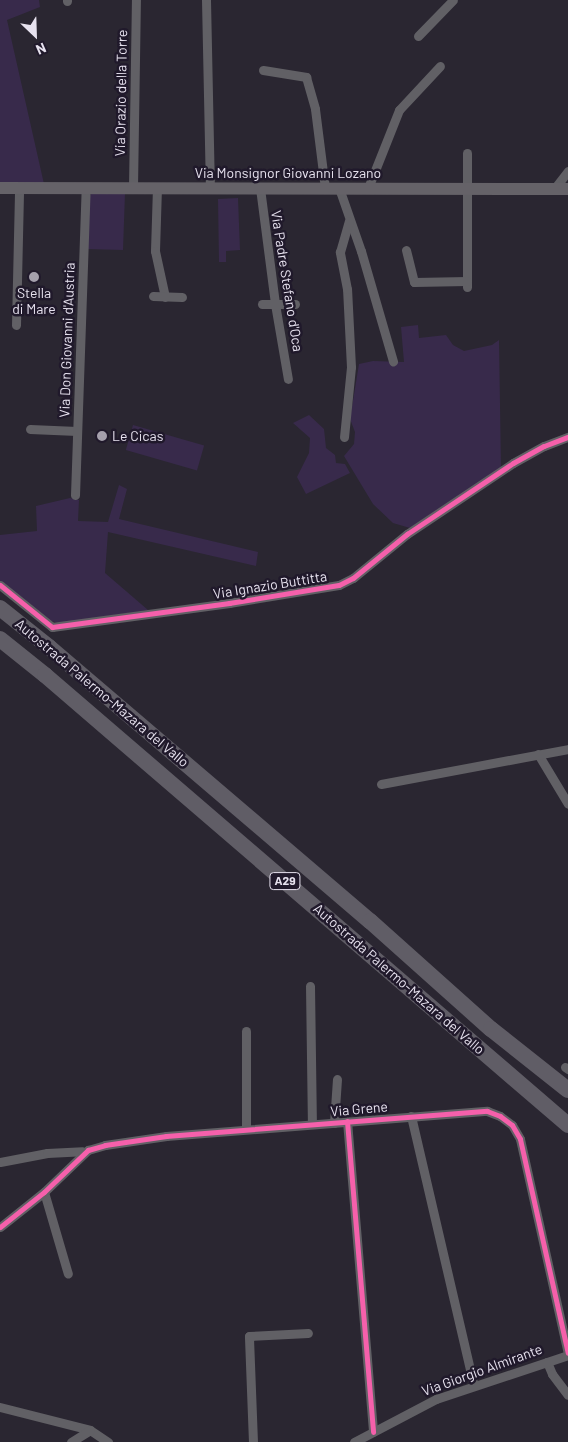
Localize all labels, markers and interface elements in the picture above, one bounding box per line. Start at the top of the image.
north arrow [10,10,60,60]
street label: Via Orazio della Torre [111,30,131,156]
text: N [34,40,49,59]
street label: Via Monsignor Giovanni Lozano [195,165,381,181]
street label: Via Padre Stefano d'Oca [268,209,306,353]
street label: Via Don Giovanni d'Austria [56,262,78,418]
marker: Stella di Mare [28,271,40,283]
place label: Stella di Mare [12,285,56,318]
place label: Le Cicas [112,428,163,444]
marker: Le Cicas [96,430,108,442]
street label: Via Ignazio Buttitta [212,568,328,602]
street label: Autostrada Palermo-Mazara del Vallo [12,615,192,771]
road number: A29 [269,871,301,890]
street label: Autostrada Palermo-Mazara del Vallo [310,900,488,1058]
street label: Via Grene [330,1098,388,1120]
street label: Via Giorgio Almirante [419,1340,545,1400]

